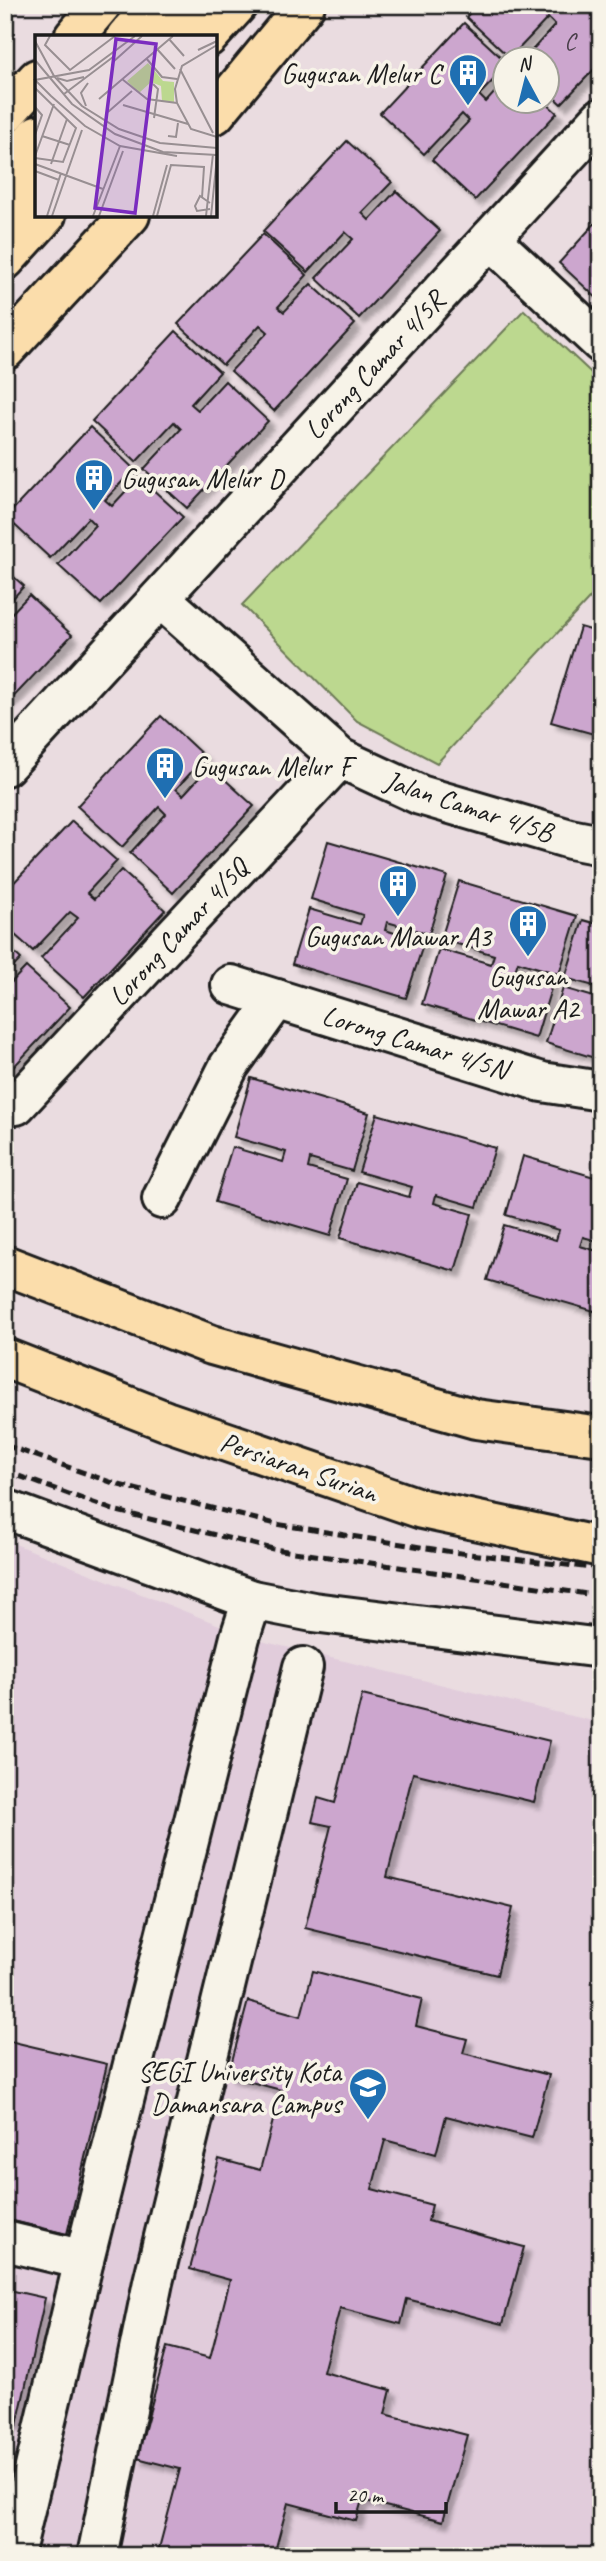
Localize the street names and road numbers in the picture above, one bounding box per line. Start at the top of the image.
street label: Lorong Camar 4/5R [296,281,454,446]
street label: Jalan Camar 4/5B [379,762,560,850]
street label: Lorong Camar 4/5Q [101,849,257,1013]
street label: Lorong Camar 4/5N [318,997,516,1088]
street label: Persiaran Surian [216,1424,383,1511]

